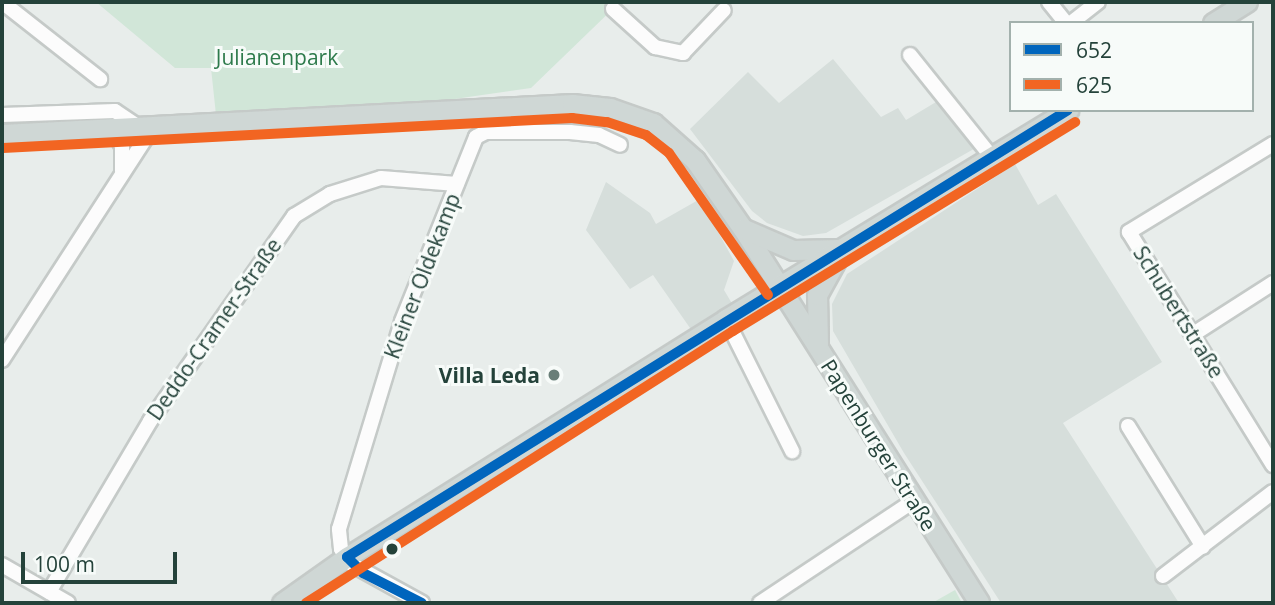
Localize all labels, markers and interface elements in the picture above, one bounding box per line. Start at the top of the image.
legend [1009,21,1254,112]
text: 652 [1076,36,1112,64]
park label: Julianenpark [216,44,338,70]
text: 625 [1076,71,1112,99]
street label: Kleiner Oldekamp [379,190,465,362]
street label: Deddo-Cramer-Straße [142,233,286,425]
street label: Schubertstraße [1128,241,1230,383]
street label: Papenburger Straße [816,355,942,535]
place label: Villa Leda [439,362,540,388]
marker: Villa Leda [546,367,562,383]
scale bar [24,538,180,582]
unlabelled marker [385,542,399,556]
text: 100 m [34,550,95,578]

